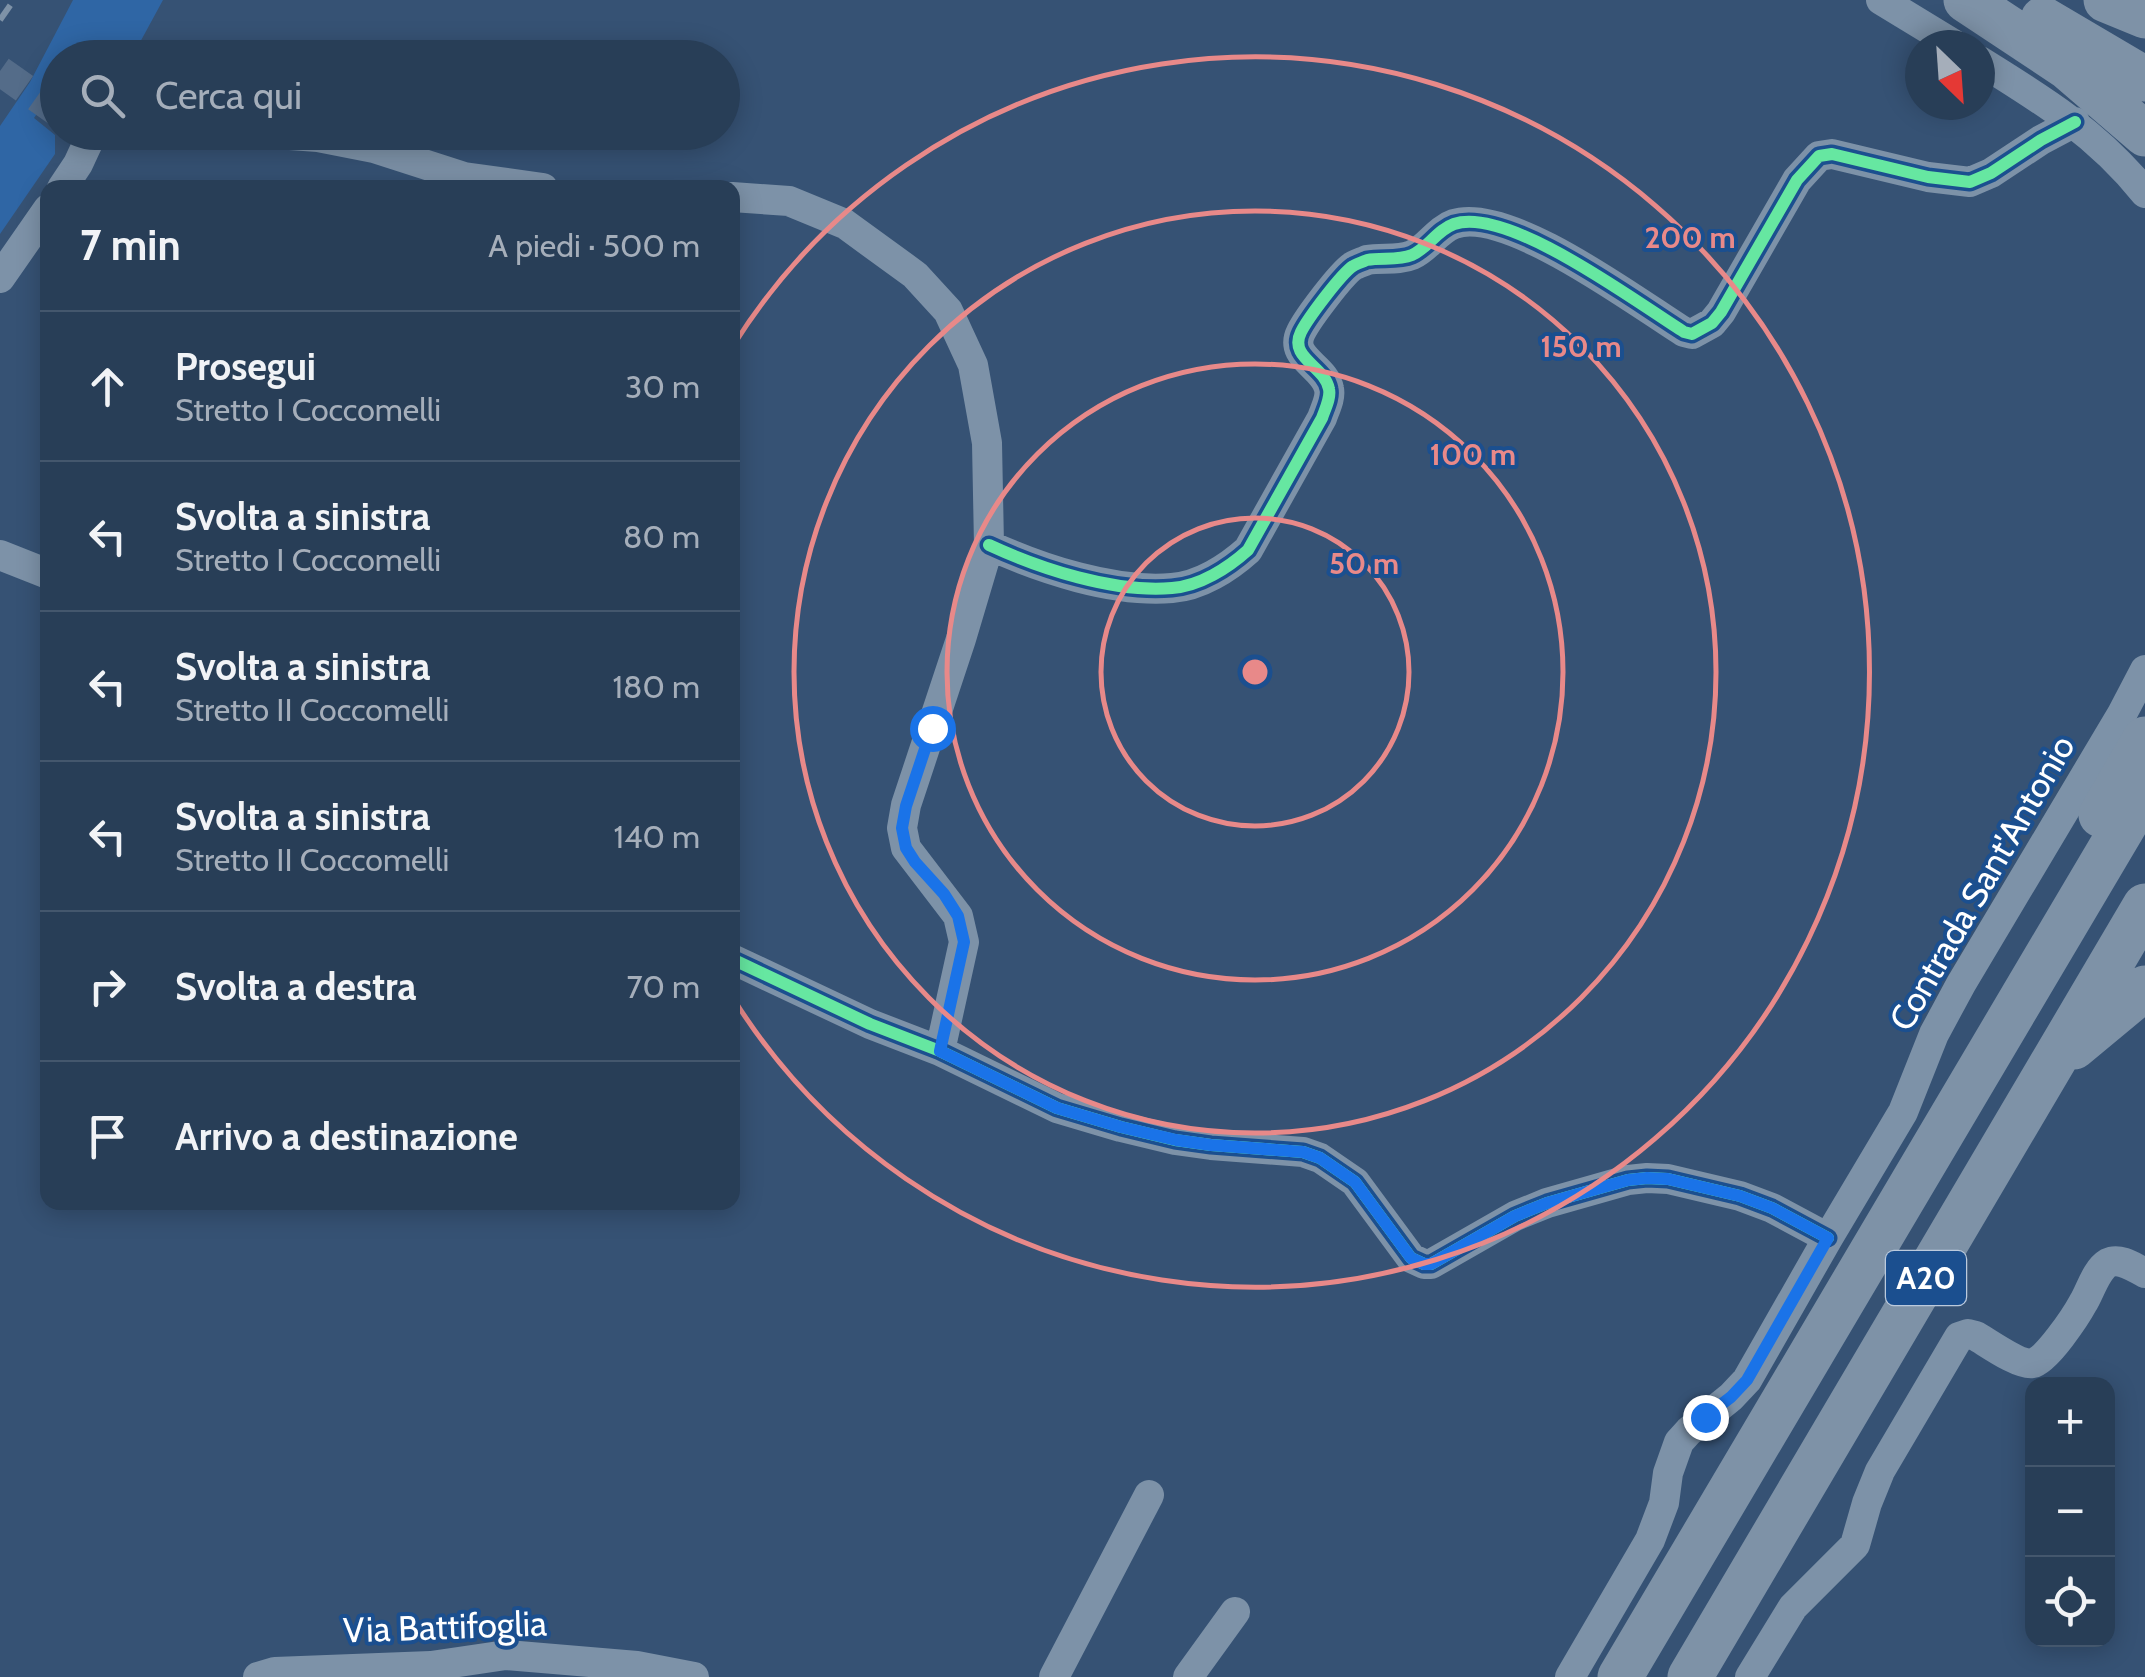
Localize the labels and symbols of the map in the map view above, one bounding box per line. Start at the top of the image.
north arrow [1905,30,1995,120]
text: 200 m [1644,219,1736,256]
text: 150 m [1540,328,1622,365]
text: 100 m [1430,436,1516,473]
text: 50 m [1329,545,1399,582]
centre of rings [1237,654,1273,690]
route start [910,706,956,752]
street label: Contrada Sant'Antonio [1879,727,2084,1038]
road number: A20 [1886,1251,1966,1305]
route end [1683,1395,1729,1441]
street label: Via Battifoglia [342,1601,548,1652]

